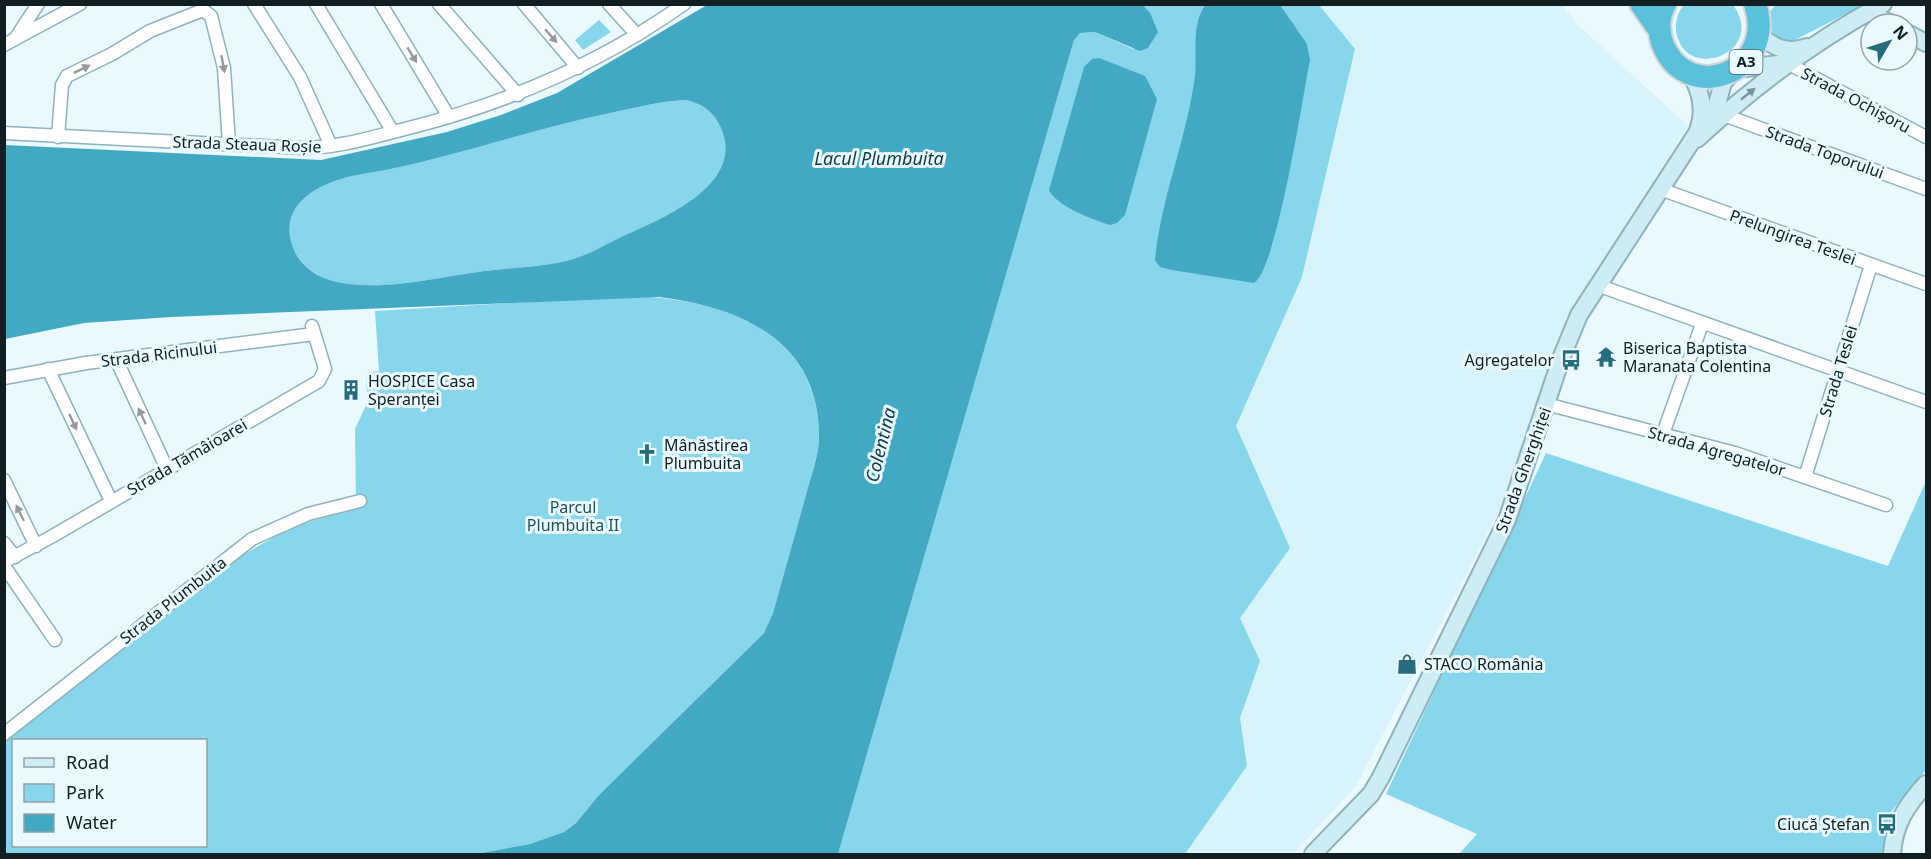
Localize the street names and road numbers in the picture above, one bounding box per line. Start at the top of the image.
road number: A3 [1730,50,1762,74]
street label: Strada Ochișoru [1797,62,1915,138]
street label: Strada Toporului [1763,120,1887,184]
street label: Strada Steaua Roșie [172,130,322,158]
street label: Prelungirea Teslei [1727,204,1859,270]
street label: Strada Teslei [1814,323,1862,419]
street label: Strada Ricinului [100,336,218,372]
street label: Strada Gherghiței [1490,404,1556,536]
street label: Strada Tămâioarei [123,414,251,500]
street label: Strada Agregatelor [1646,421,1789,481]
street label: Strada Plumbuita [115,551,231,649]

